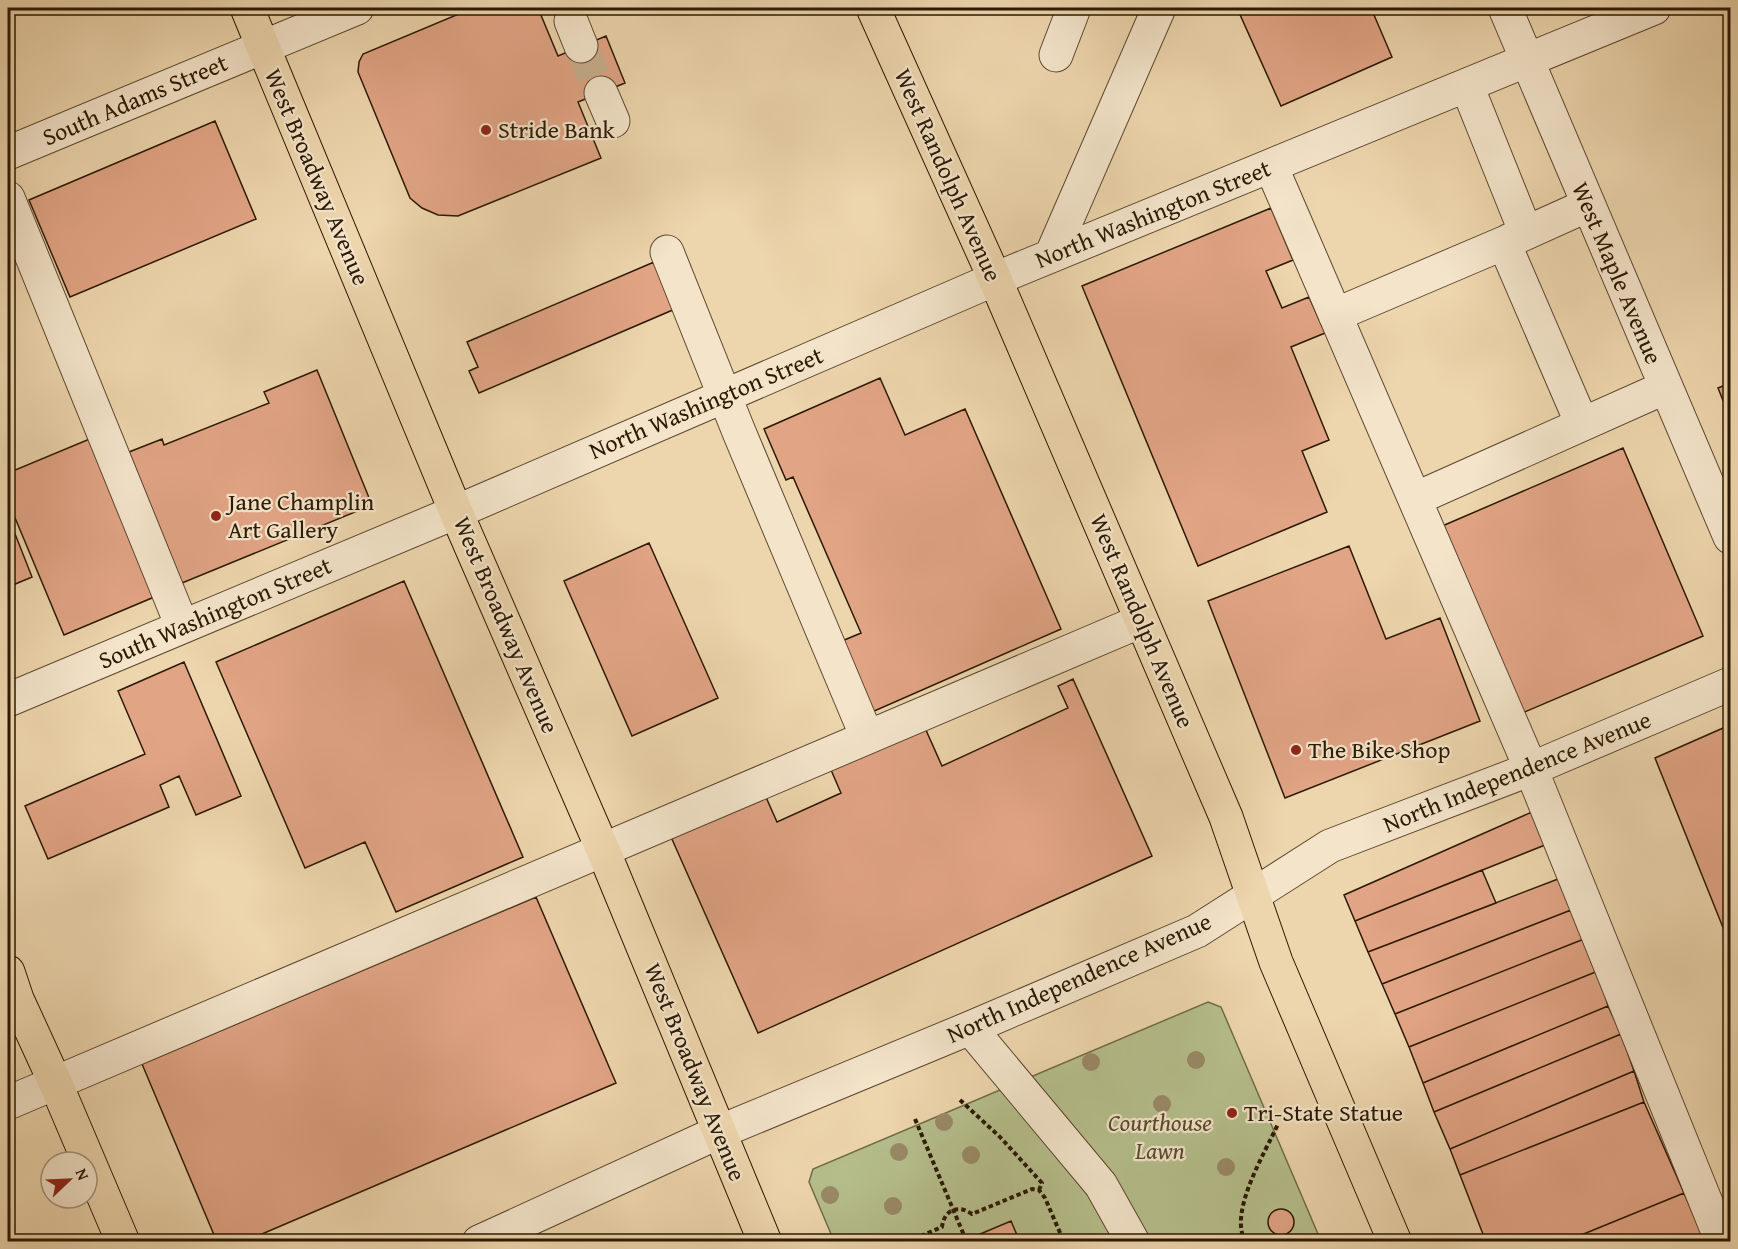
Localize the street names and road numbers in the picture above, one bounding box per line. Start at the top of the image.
street label: South Adams Street [37,45,233,154]
street label: West Broadway Avenue [256,63,379,291]
street label: West Randolph Avenue [886,63,1011,287]
street label: North Washington Street [1030,150,1276,277]
street label: West Maple Avenue [1563,176,1672,369]
street label: North Washington Street [583,337,829,468]
street label: West Randolph Avenue [1081,508,1203,733]
street label: West Broadway Avenue [445,511,568,739]
street label: South Washington Street [93,547,337,678]
street label: North Independence Avenue [1378,702,1656,841]
street label: North Independence Avenue [941,903,1217,1052]
street label: West Broadway Avenue [636,957,755,1186]

